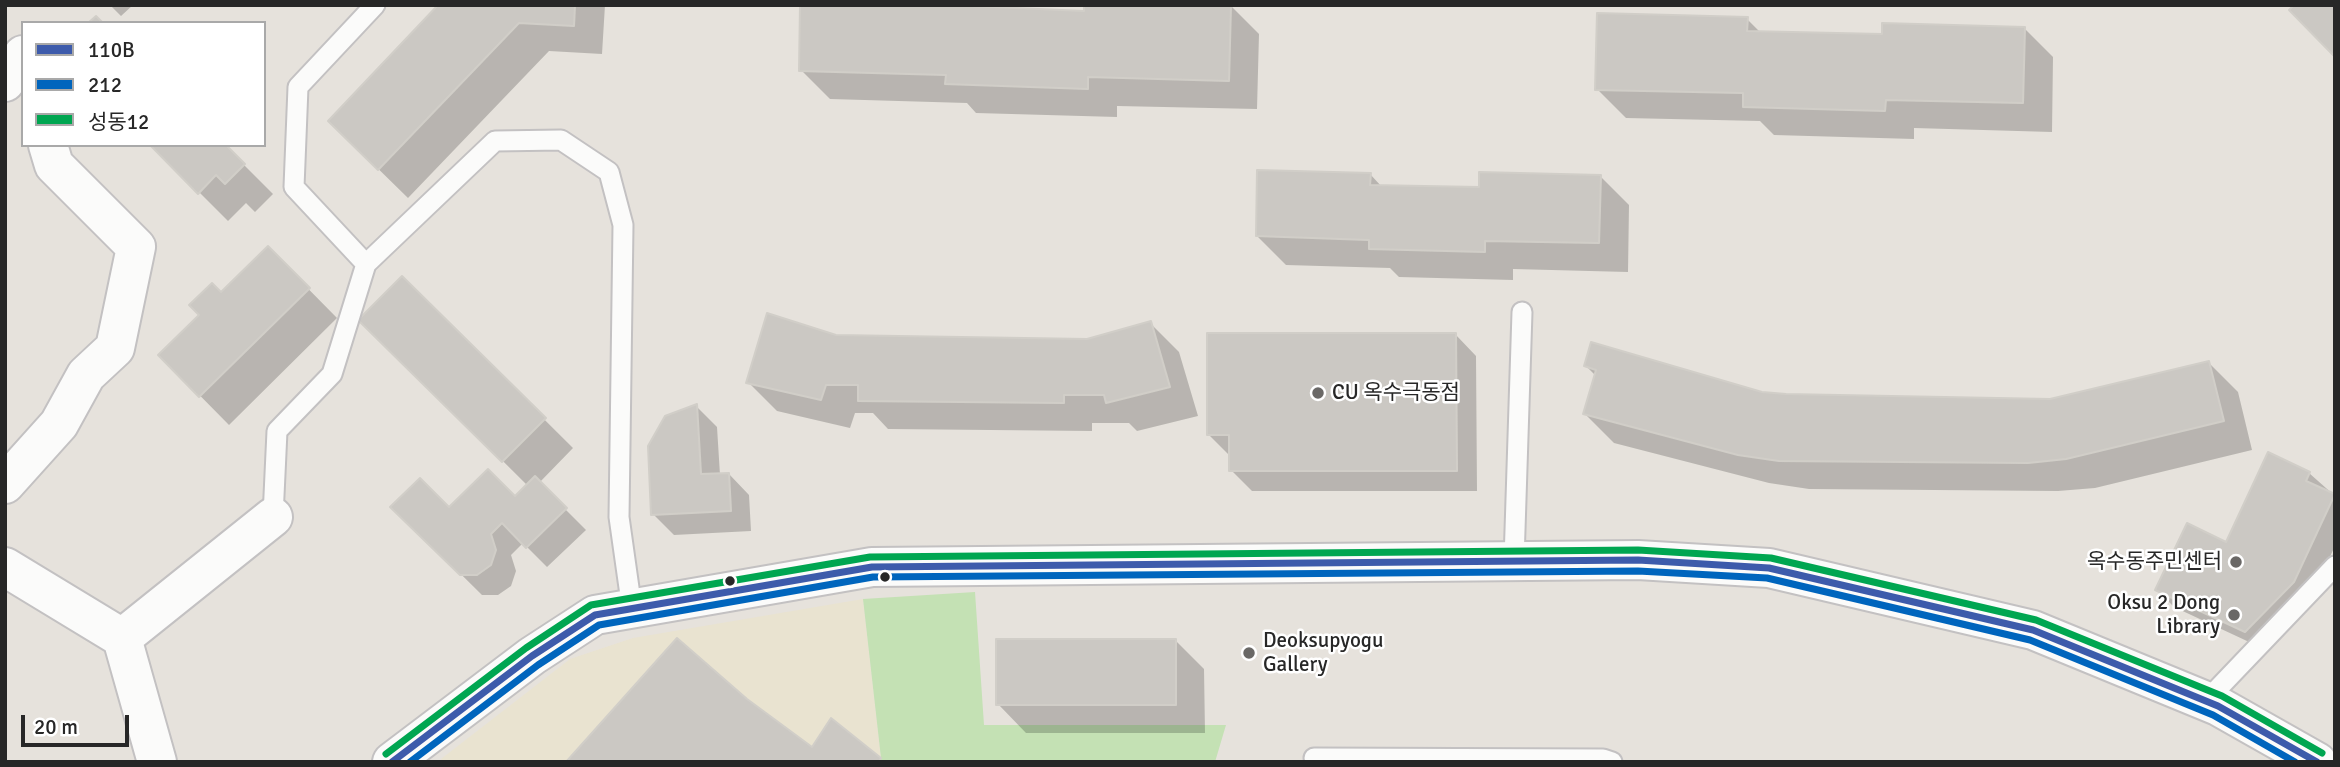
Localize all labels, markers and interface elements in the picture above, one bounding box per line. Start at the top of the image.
legend [21,21,266,147]
text: 110B [88,37,135,63]
text: 212 [88,72,122,98]
text: 성동12 [88,109,149,135]
place label: CU 옥수극동점 [1332,380,1460,406]
marker: CU 옥수극동점 [1310,385,1326,401]
place label: 옥수동주민센터 [2087,549,2222,575]
marker: 옥수동주민센터 [2228,554,2244,570]
unlabelled marker [878,570,892,584]
unlabelled marker [723,574,737,588]
place label: Oksu 2 Dong Library [2107,590,2220,640]
marker: Oksu 2 Dong Library [2226,607,2242,623]
place label: Deoksupyogu Gallery [1263,628,1383,678]
marker: Deoksupyogu Gallery [1241,645,1257,661]
scale bar [24,700,133,744]
text: 20 m [34,714,78,740]

